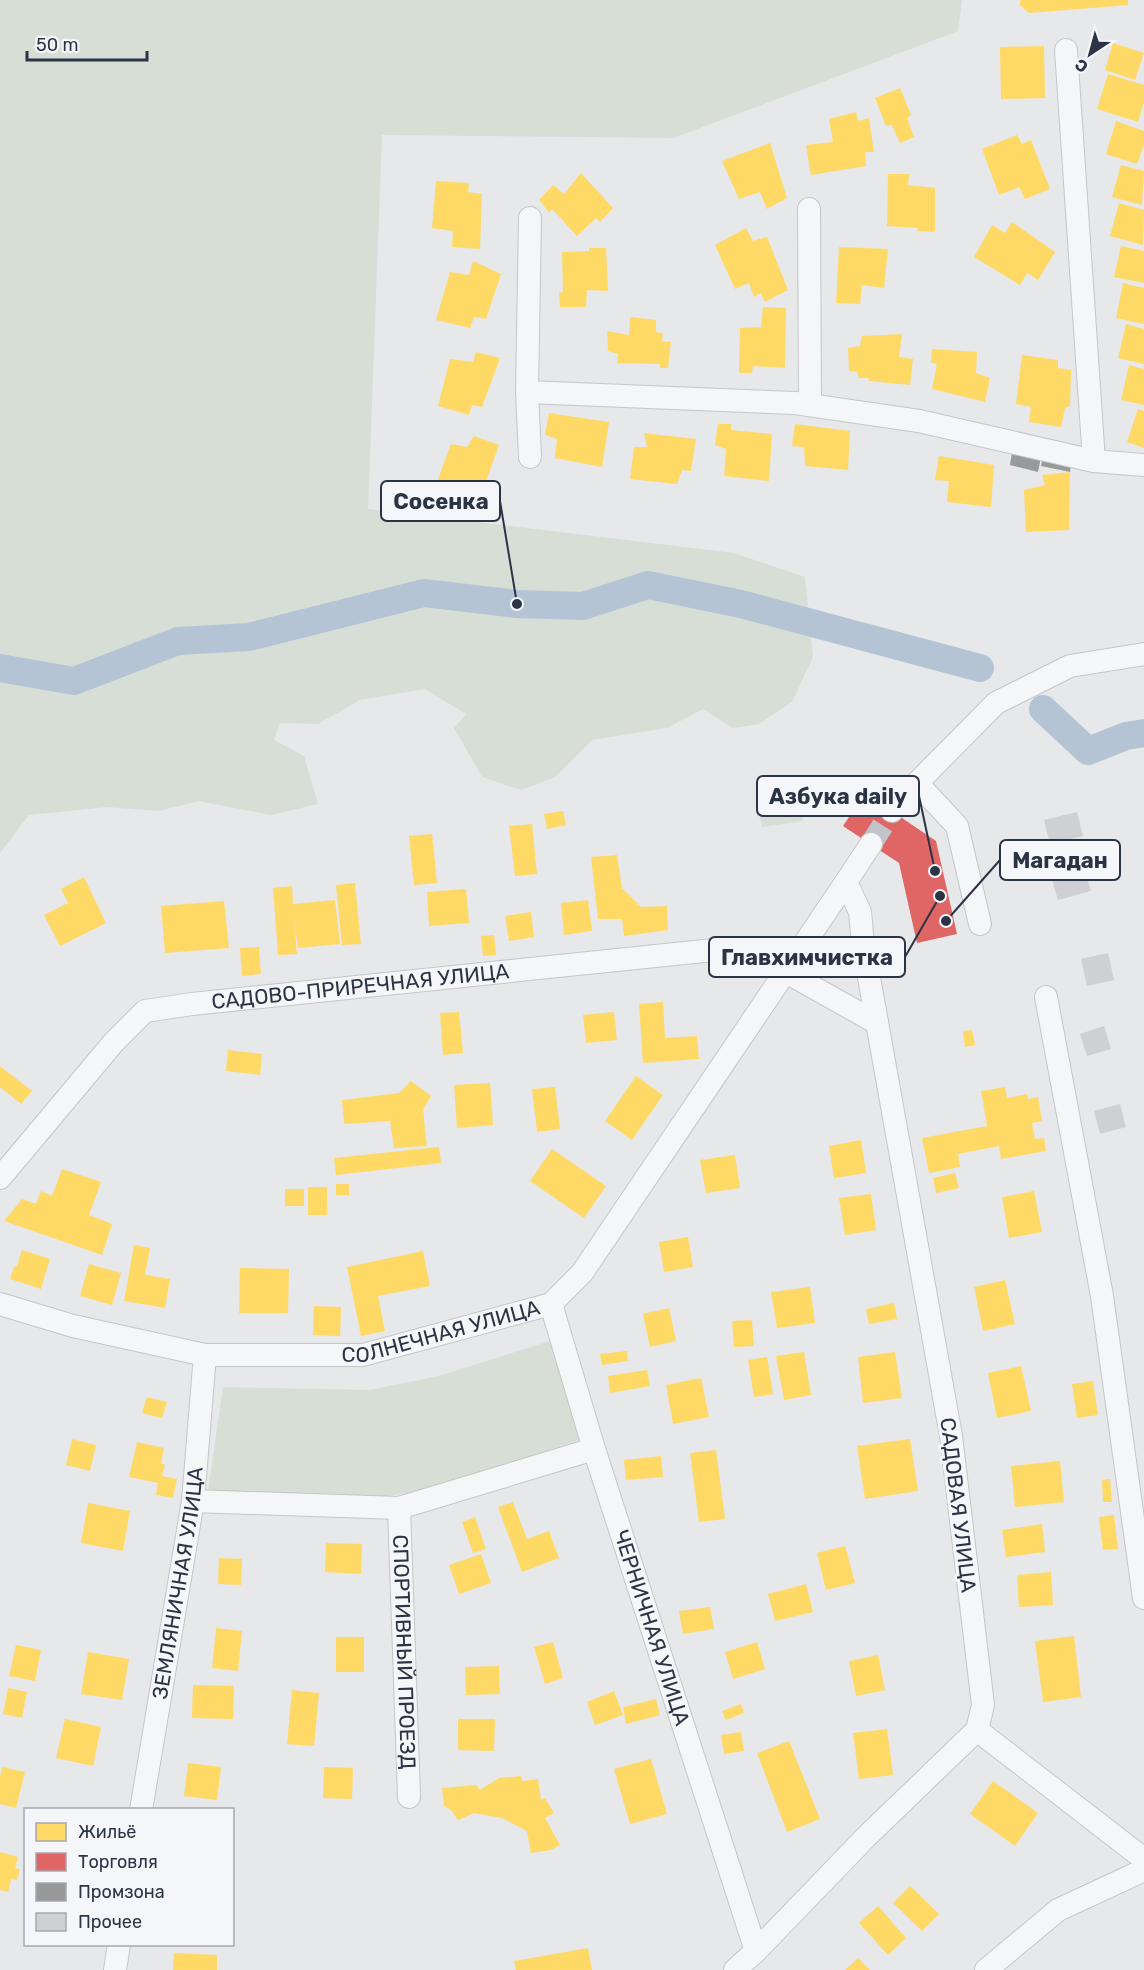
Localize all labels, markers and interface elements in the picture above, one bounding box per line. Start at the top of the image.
scale bar [27,24,147,62]
north arrow [1060,24,1120,84]
text: 50 m [36,34,79,56]
text: С [1071,55,1092,77]
callout: Сосенка [381,481,500,521]
text: Сосенка [393,488,489,515]
callout: Азбука daily [757,776,919,816]
text: Азбука daily [769,783,907,810]
callout: Магадан [1000,840,1120,880]
text: Магадан [1012,847,1108,874]
callout: Главхимчистка [709,937,905,977]
text: Главхимчистка [721,944,893,971]
street label: САДОВО-ПРИРЕЧНАЯ УЛИЦА [210,958,510,1014]
street label: СОЛНЕЧНАЯ УЛИЦА [342,1295,542,1367]
street label: САДОВАЯ УЛИЦА [935,1416,982,1594]
street label: ЗЕМЛЯНИЧНАЯ УЛИЦА [147,1466,208,1701]
street label: ЧЕРНИЧНАЯ УЛИЦА [609,1527,695,1728]
street label: СПОРТИВНЫЙ ПРОЕЗД [388,1534,421,1770]
legend [24,1808,234,1946]
text: Жильё [78,1821,136,1843]
text: Торговля [78,1851,158,1873]
text: Промзона [78,1881,165,1903]
text: Прочее [78,1911,142,1933]

